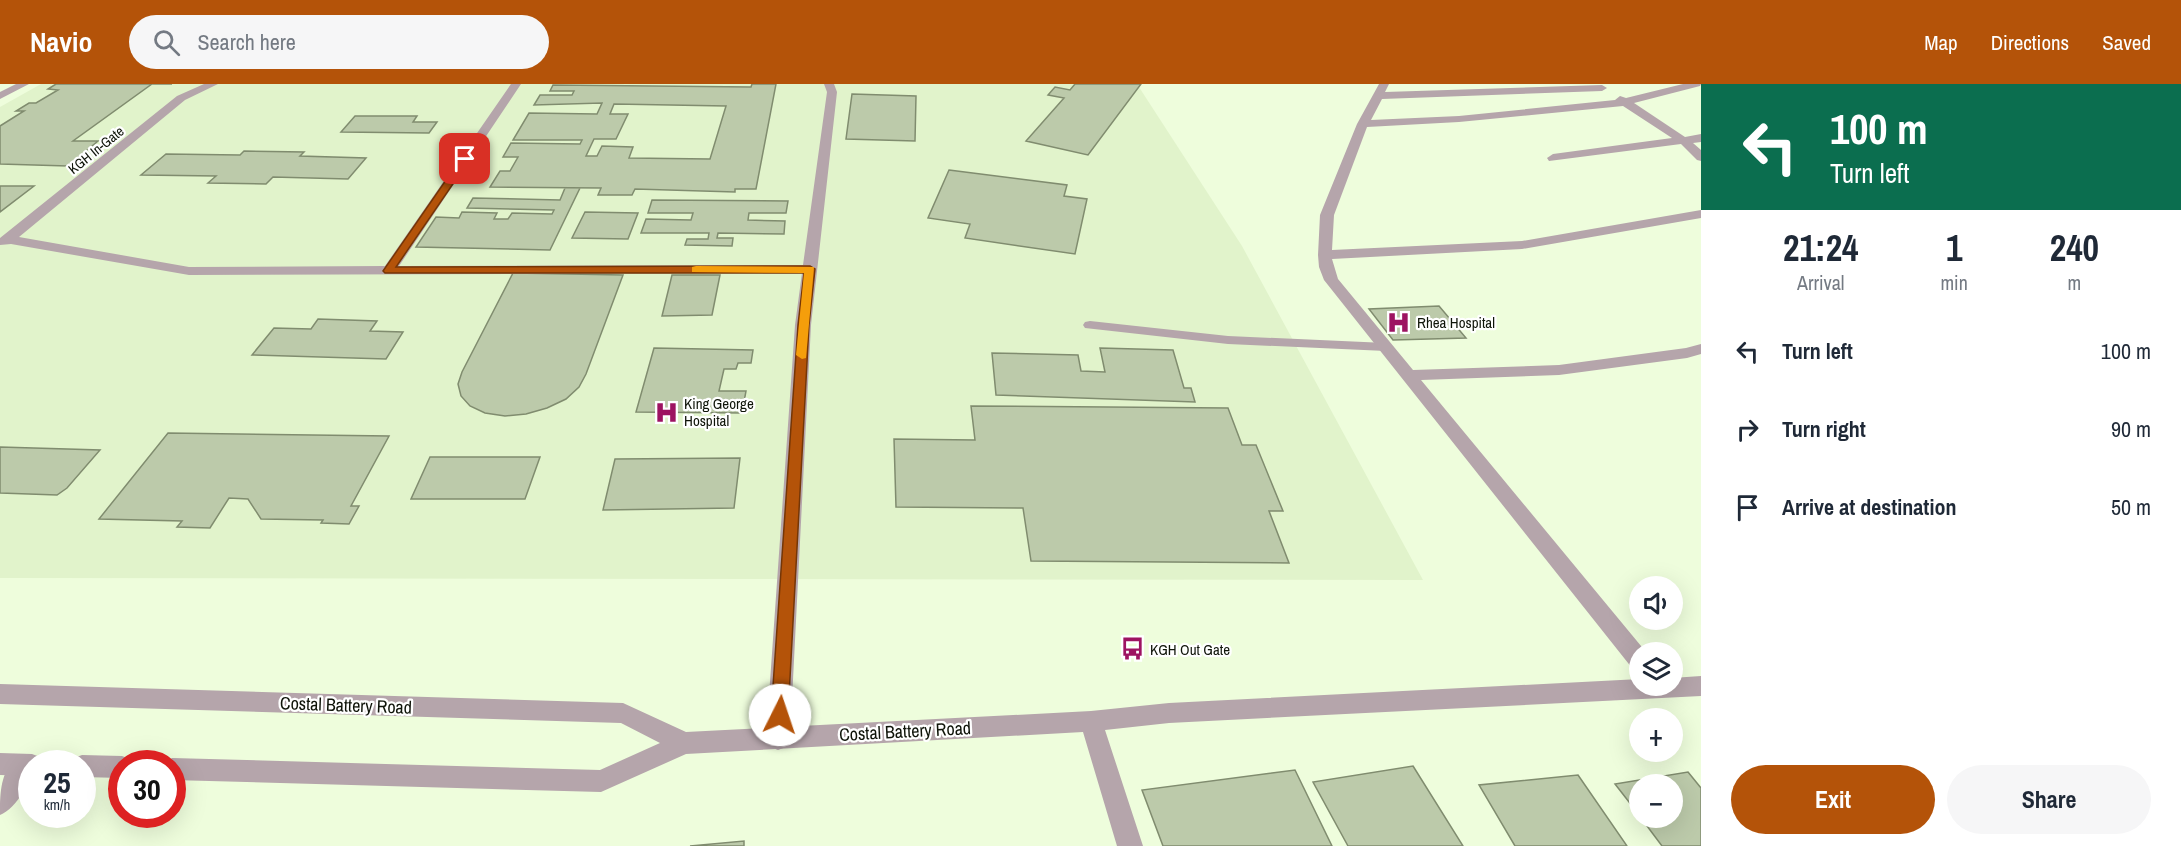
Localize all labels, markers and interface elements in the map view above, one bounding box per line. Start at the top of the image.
search box [129,15,549,69]
text: Navio [30,23,93,61]
icon: search [150,26,183,59]
text: Search here [198,27,296,57]
text: Map [1924,28,1958,57]
text: Directions [1991,28,2069,57]
text: Saved [2102,28,2151,57]
text: 100 m [1830,101,1928,157]
icon: left [1731,108,1809,186]
street label: KGH In-Gate [65,122,127,178]
pin [439,133,490,184]
icon: arrive [448,142,481,175]
text: Turn left [1830,155,1909,191]
text: 21:24 [1783,224,1858,272]
text: 1 [1946,224,1962,272]
text: 240 [2050,224,2099,272]
text: Arrival [1797,269,1844,296]
text: min [1940,269,1968,296]
text: m [2068,269,2081,296]
hospital icon: Rhea Hospital [1386,309,1412,335]
place label: Rhea Hospital [1417,312,1495,333]
icon: left [1731,335,1764,368]
text: Turn left [1782,336,1853,366]
text: 100 m [2101,336,2151,366]
place label: King George Hospital [684,393,754,431]
hospital icon: King George Hospital [653,399,679,425]
icon: right [1731,413,1764,446]
text: Turn right [1782,414,1866,444]
text: 90 m [2111,414,2151,444]
icon: arrive [1731,491,1764,524]
text: Arrive at destination [1782,492,1956,522]
text: 50 m [2111,492,2151,522]
map controls [1629,576,1683,828]
button: sound [1629,576,1683,630]
bus stop icon: KGH Out Gate [1119,636,1145,662]
place label: KGH Out Gate [1150,639,1230,660]
button: layers [1629,642,1683,696]
position arrow [748,683,812,747]
street label: Costal Battery Road [280,690,412,720]
button: + [1629,708,1683,762]
street label: Costal Battery Road [838,715,972,747]
speed limit sign: 30 [108,750,186,828]
text: 25 [43,762,71,802]
button: Exit [1731,765,1935,834]
button: Share [1947,765,2151,834]
button: − [1629,774,1683,828]
text: km/h [44,794,70,815]

